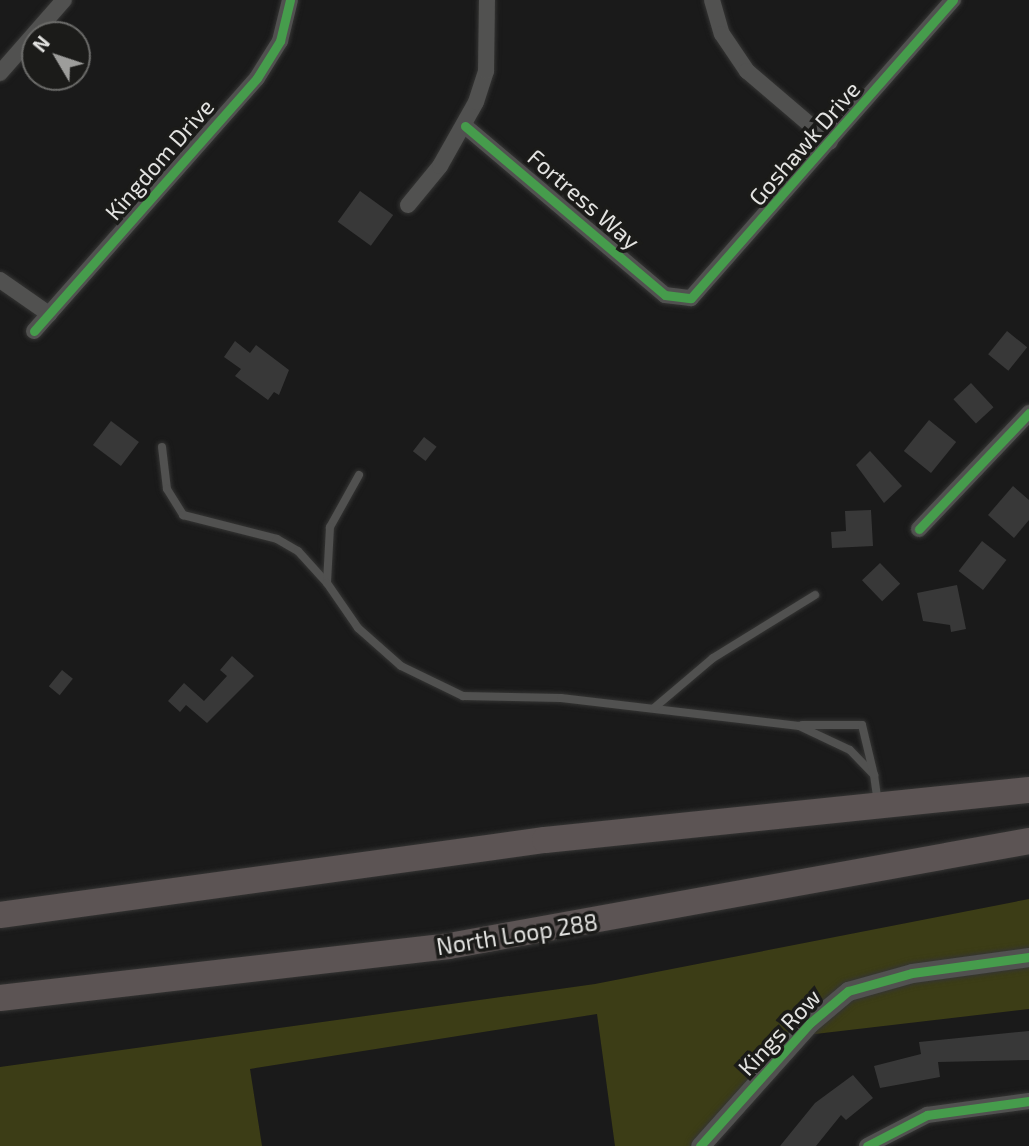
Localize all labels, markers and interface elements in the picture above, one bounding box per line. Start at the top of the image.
north arrow [21,21,91,91]
text: N [28,31,54,56]
street label: Goshawk Drive [743,75,865,211]
street label: Kingdom Drive [99,93,219,225]
street label: Fortress Way [522,143,646,255]
street label: North Loop 288 [434,908,600,960]
street label: Kings Row [732,983,826,1081]

